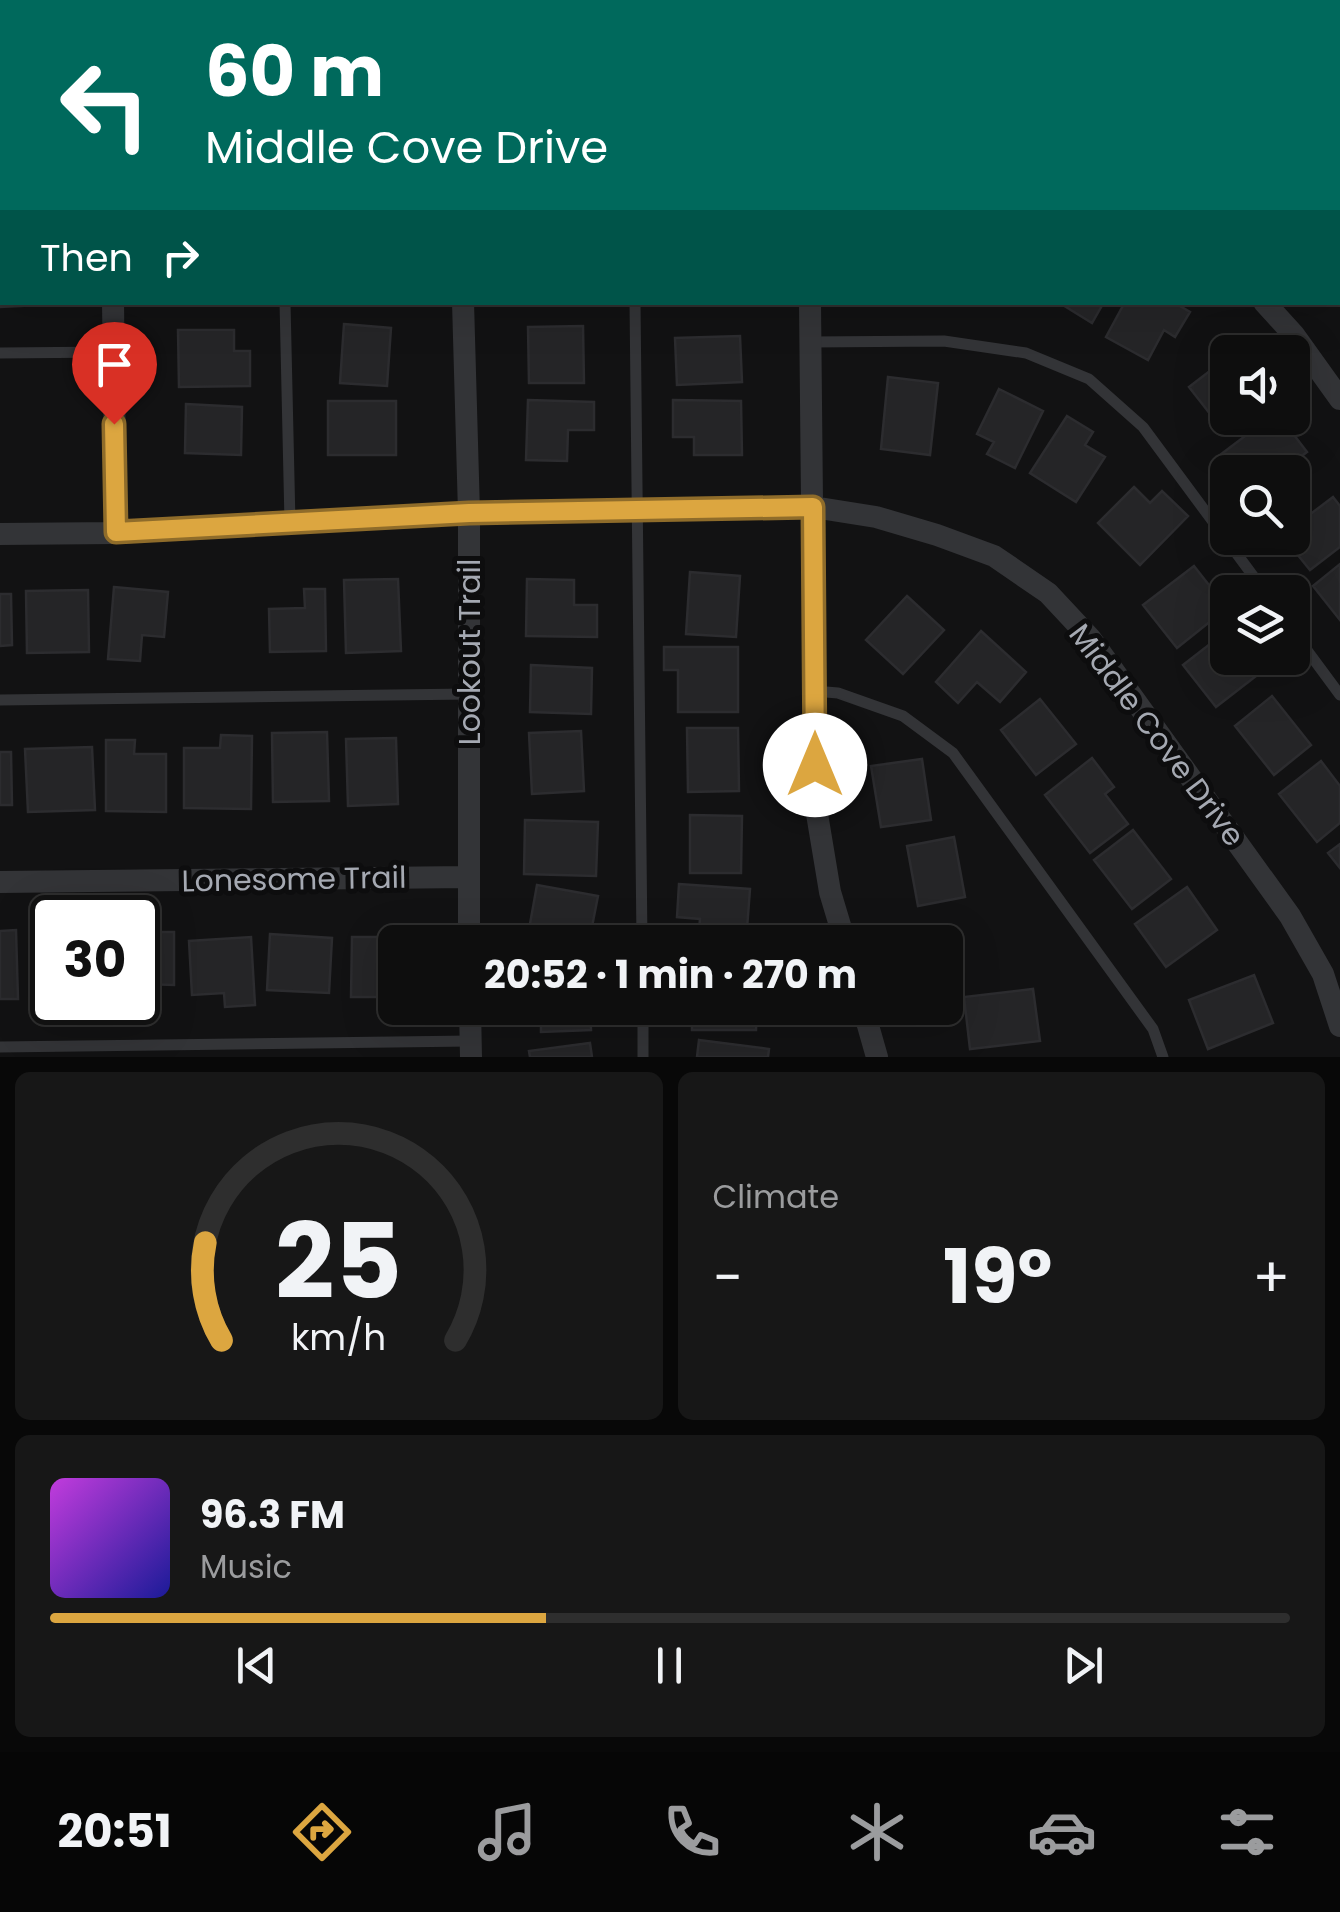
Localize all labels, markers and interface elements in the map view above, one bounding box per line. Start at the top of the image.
text: 60 m [205,22,384,121]
icon: left [40,40,170,170]
text: Middle Cove Drive [205,116,608,179]
icon: right [153,230,208,285]
text: Then [40,231,133,284]
pin [72,322,157,425]
map controls [1210,335,1310,675]
button: sound [1210,335,1310,435]
icon: arrive [87,337,142,392]
button: search [1210,455,1310,555]
street label: Lookout Trail [448,559,491,745]
button: layers [1210,575,1310,675]
street label: Middle Cove Drive [1059,615,1255,855]
position arrow [763,713,867,817]
street label: Lonesome Trail [181,856,407,902]
speed limit sign: 30 [30,895,160,1025]
text: 20:52 · 1 min · 270 m [484,948,857,1001]
text: Climate [713,1174,839,1219]
text: 25 [275,1189,402,1334]
text: 19° [943,1224,1052,1329]
text: − [713,1239,743,1316]
text: + [1252,1239,1290,1316]
text: km/h [291,1312,386,1363]
text: 96.3 FM [200,1488,345,1541]
text: Music [200,1544,292,1589]
icon: previous [229,1638,284,1693]
icon: pause [642,1638,697,1693]
icon: next [1056,1638,1111,1693]
icon: directions [287,1797,357,1867]
icon: music [472,1797,542,1867]
icon: phone [657,1797,727,1867]
icon: climate [842,1797,912,1867]
icon: car [1027,1797,1097,1867]
icon: filters [1212,1797,1282,1867]
text: 20:51 [58,1800,172,1863]

